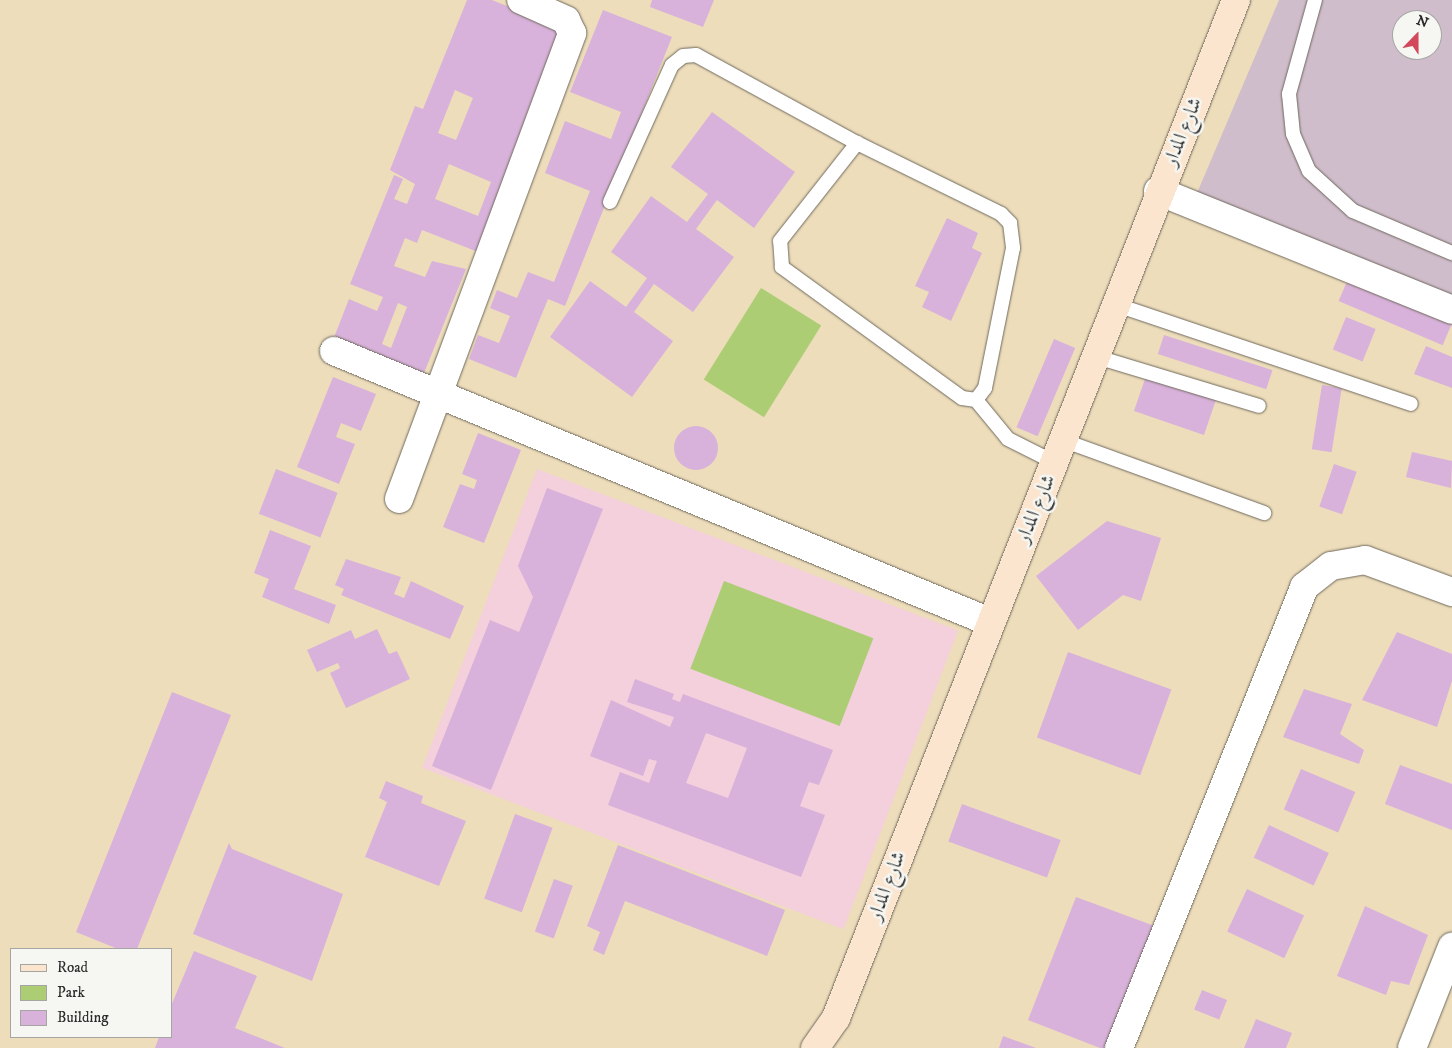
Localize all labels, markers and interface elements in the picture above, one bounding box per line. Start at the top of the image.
north arrow [1392,10,1442,60]
text: N [1414,12,1431,33]
street label: شارع المدار [1158,94,1208,170]
street label: شارع المدار [1011,471,1061,547]
street label: شارع المدار [863,848,911,924]
legend [10,948,172,1038]
text: Road [57,958,88,977]
text: Park [57,983,85,1002]
text: Building [57,1008,109,1027]

